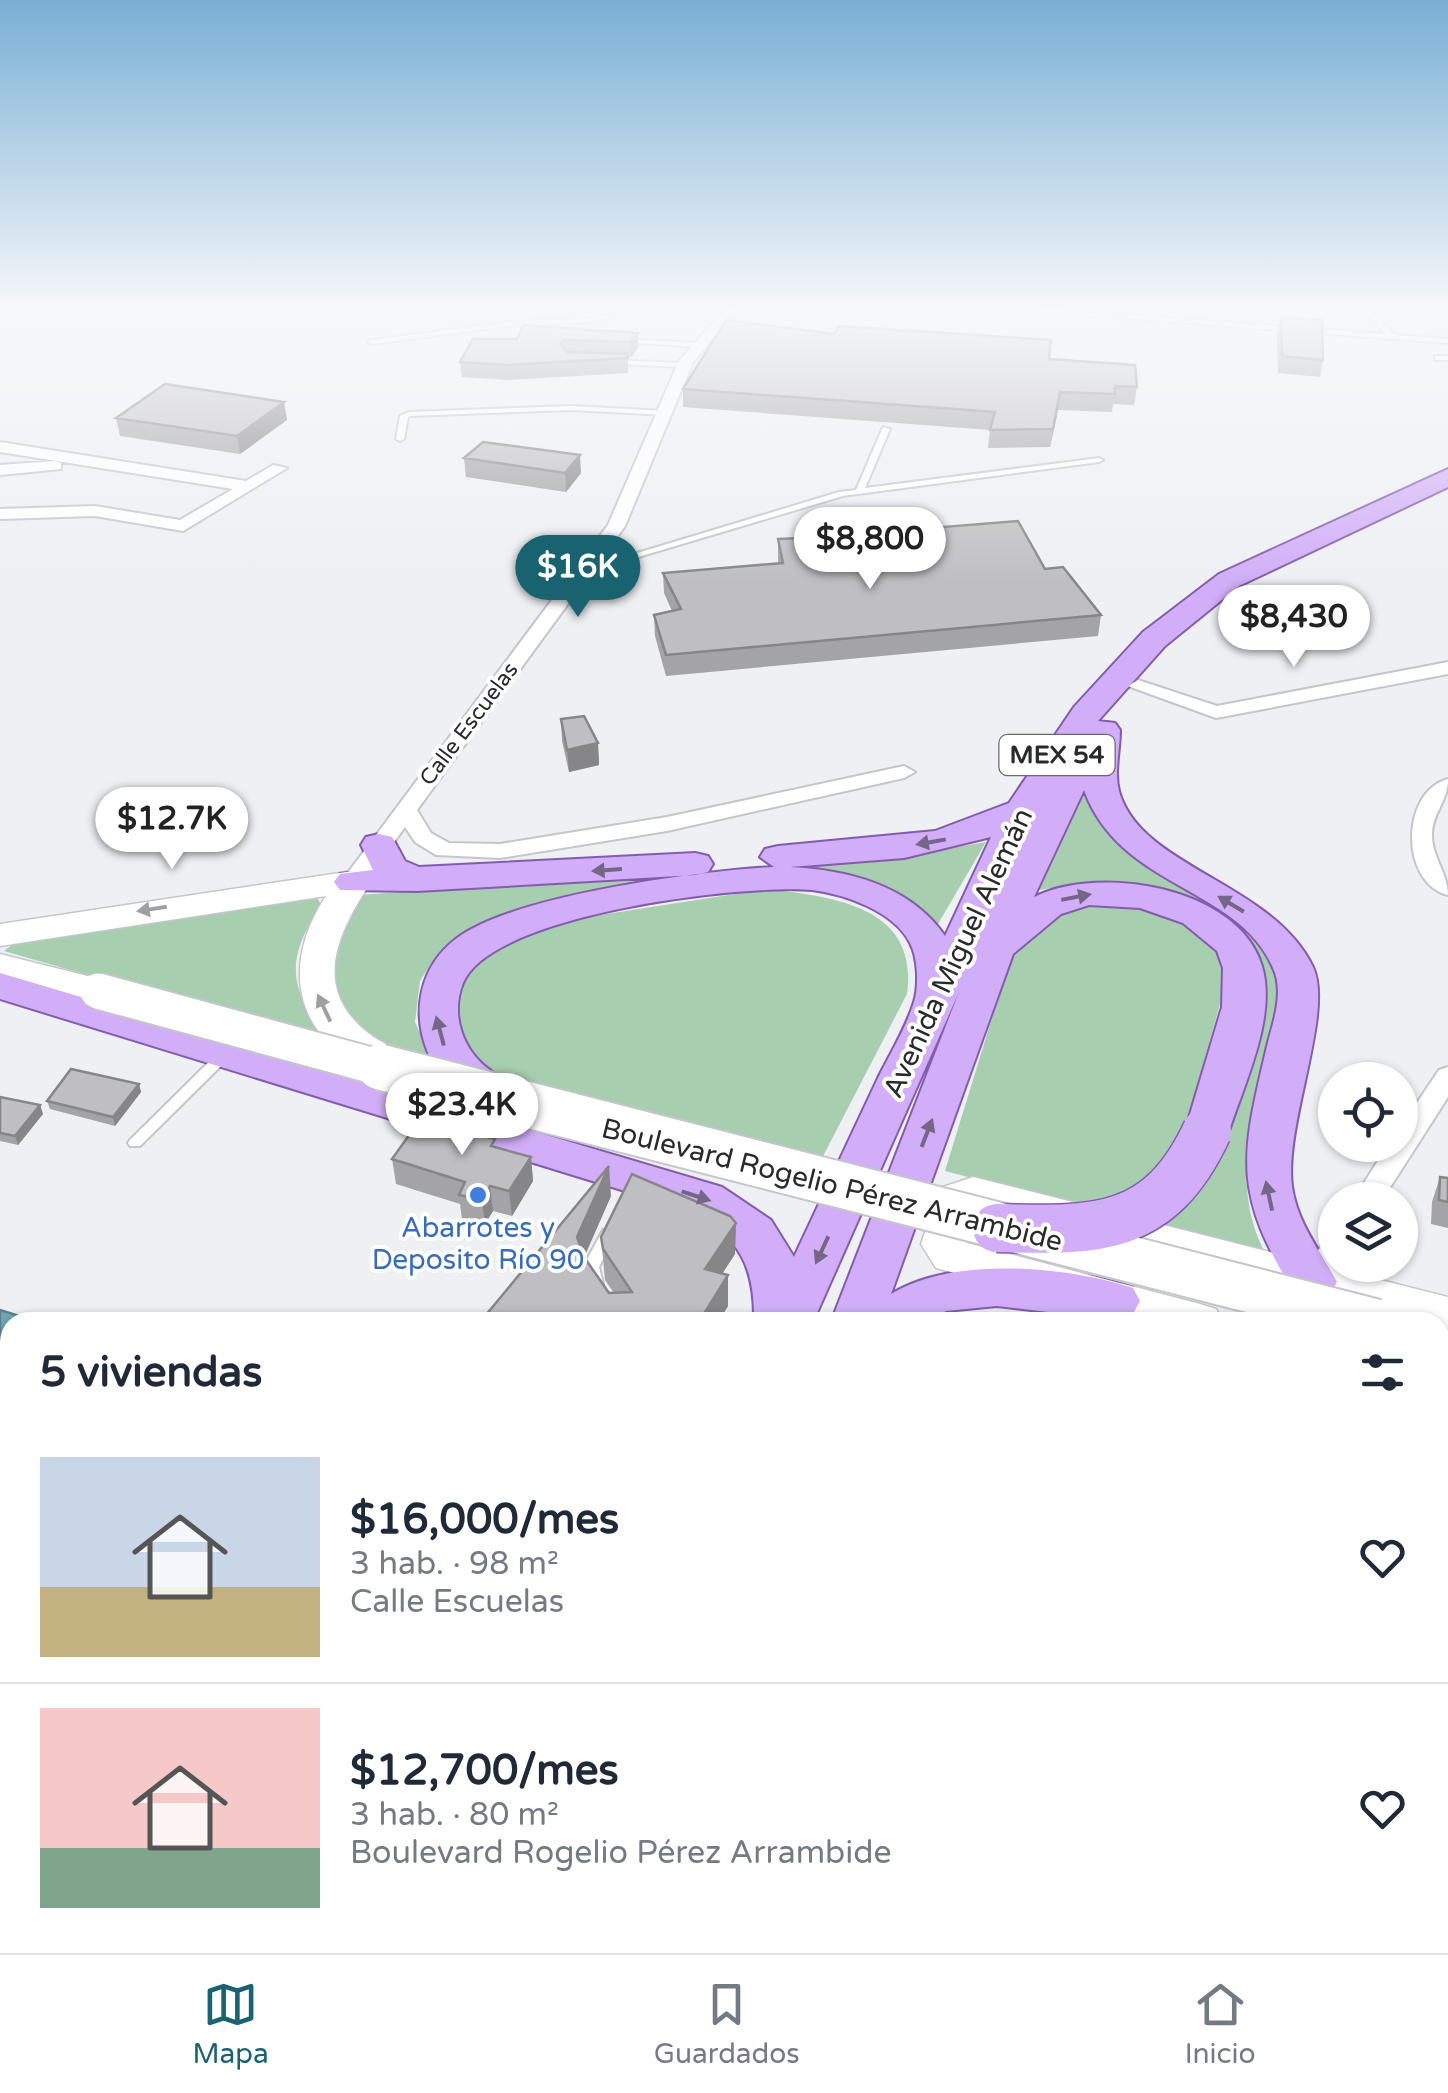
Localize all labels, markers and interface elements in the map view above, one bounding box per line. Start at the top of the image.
pin: $8,800 [789,507,951,592]
text: $8,800 [816,520,924,558]
pin: $16K [519,535,637,620]
text: $16K [537,548,619,586]
pin: $8,430 [1213,585,1375,670]
text: $8,430 [1240,598,1348,636]
street label: Calle Escuelas [414,657,524,791]
road number: MEX 54 [1000,735,1114,775]
pin: $12.7K [91,787,253,872]
text: $12.7K [117,800,227,838]
street label: Avenida Miguel Alemán [876,803,1040,1103]
one-way arrow [915,835,946,850]
one-way arrow [591,862,623,878]
one-way arrow [1061,888,1092,904]
one-way arrow [1217,895,1245,913]
one-way arrow [136,901,167,917]
one-way arrow [315,993,332,1022]
one-way arrow [432,1016,447,1047]
map controls [1318,1062,1418,1282]
button: locate [1318,1062,1418,1162]
pin: $23.4K [381,1073,543,1158]
text: $23.4K [407,1086,517,1124]
street label: Boulevard Rogelio Pérez Arrambide [598,1111,1066,1259]
one-way arrow [920,1118,935,1148]
one-way arrow [1261,1180,1277,1211]
button: layers [1318,1182,1418,1282]
marker: Abarrotes y Deposito Río 90 [467,1184,489,1206]
one-way arrow [682,1190,712,1205]
place label: Abarrotes y Deposito Río 90 [372,1211,584,1277]
one-way arrow [813,1236,830,1265]
icon: filters [1355,1345,1410,1400]
text: 5 viviendas [40,1347,262,1398]
text: $16,000/mes [350,1494,619,1545]
icon: home [120,1497,240,1617]
icon: heart [1355,1530,1410,1585]
text: 3 hab. · 98 m² [350,1545,559,1583]
text: Calle Escuelas [350,1583,564,1621]
text: $12,700/mes [350,1745,619,1796]
icon: home [120,1748,240,1868]
icon: heart [1355,1781,1410,1836]
text: 3 hab. · 80 m² [350,1796,559,1834]
text: Boulevard Rogelio Pérez Arrambide [350,1834,892,1872]
tab: Mapa [193,1977,269,2071]
tab: Guardados [654,1977,800,2071]
tab: Inicio [1185,1977,1255,2071]

